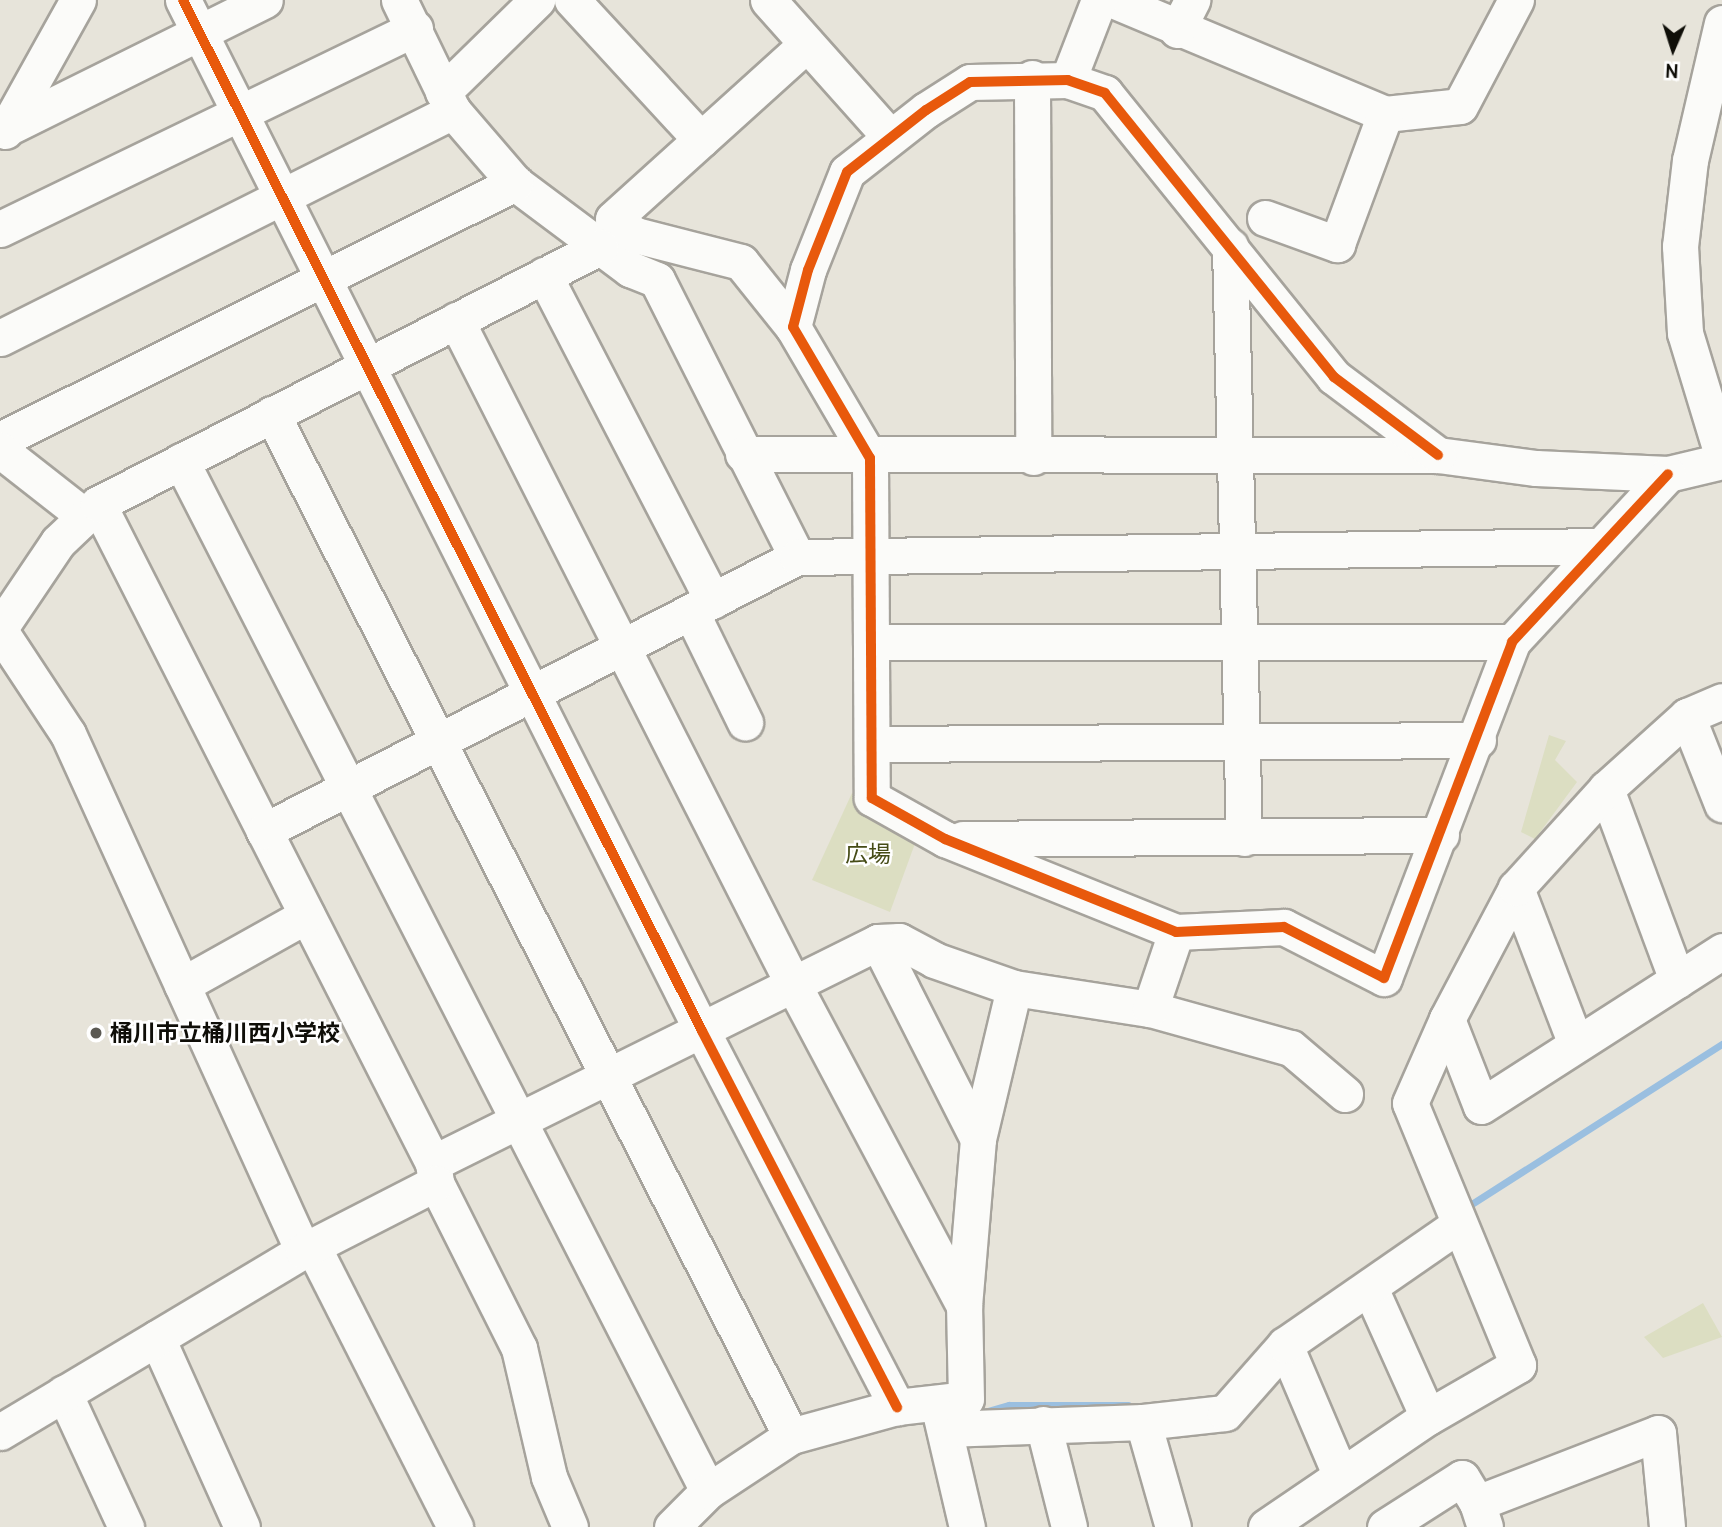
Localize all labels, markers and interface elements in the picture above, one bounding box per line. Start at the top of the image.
north arrow [1638,14,1708,84]
text: N [1665,59,1679,82]
park label: 広場 [845,840,891,868]
place label: 桶川市立桶川西小学校 [110,1019,340,1047]
marker: 桶川市立桶川西小学校 [88,1025,104,1041]

